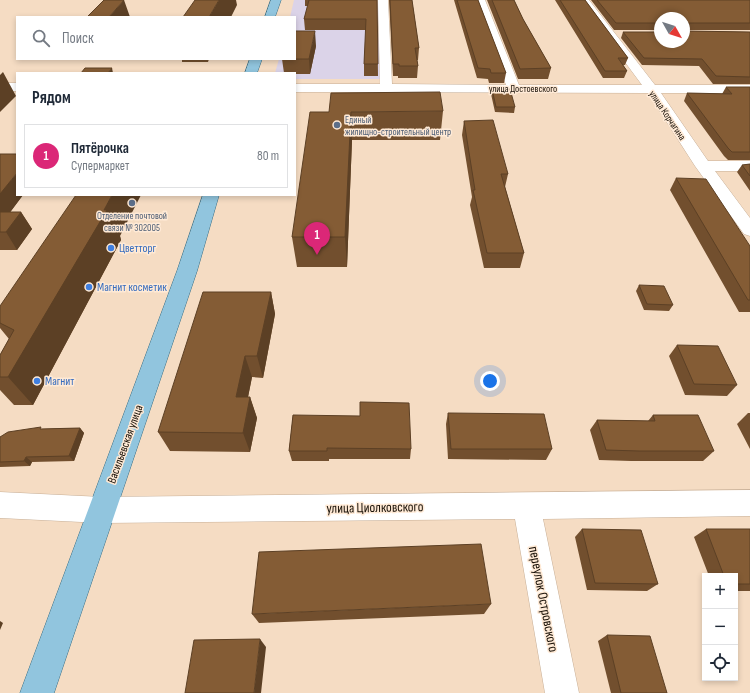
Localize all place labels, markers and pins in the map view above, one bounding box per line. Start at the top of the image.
place label: Единый жилищно-строительный центр [345,114,451,138]
marker: Единый жилищно-строительный центр [332,120,342,130]
marker: Отделение почтовой связи № 302005 [127,198,137,208]
place label: Отделение почтовой связи № 302005 [97,210,167,234]
pin: 1 [304,222,330,255]
place label: Цветторг [119,241,156,256]
marker: Цветторг [106,243,116,253]
place label: Магнит косметик [97,280,167,295]
marker: Магнит косметик [84,282,94,292]
place label: Магнит [45,374,74,389]
marker: Магнит [32,376,42,386]

